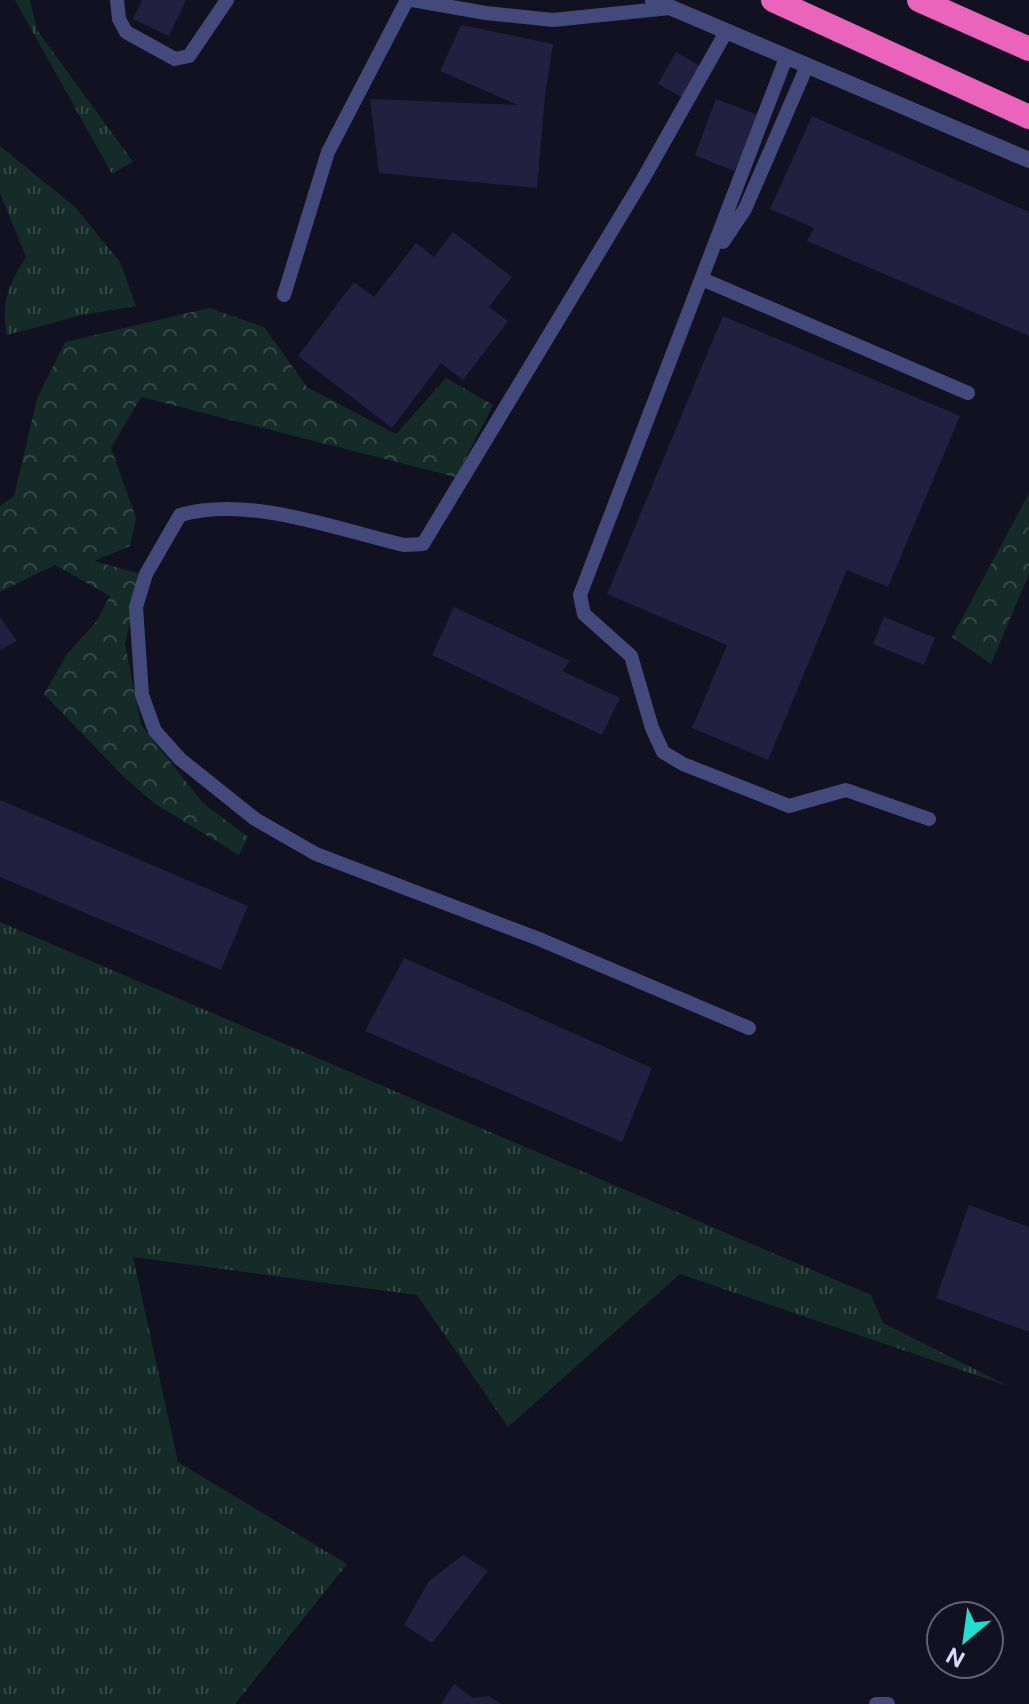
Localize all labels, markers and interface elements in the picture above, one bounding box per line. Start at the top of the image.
north arrow [925,1600,1005,1680]
text: N [941,1642,969,1673]

